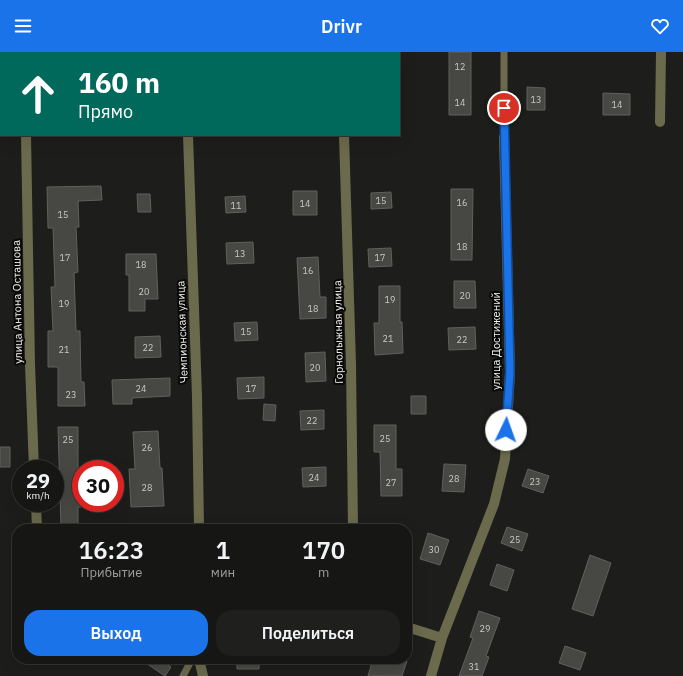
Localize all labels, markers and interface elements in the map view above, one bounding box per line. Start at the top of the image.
icon: menu [12,15,34,37]
text: Drivr [321,15,362,38]
icon: heart [649,15,671,37]
house number: 12 [455,61,465,72]
text: 160 m [78,64,160,101]
icon: ahead [12,68,64,120]
pin [487,91,521,125]
house number: 13 [531,94,541,105]
house number: 14 [455,97,465,108]
icon: arrive [493,97,515,119]
house number: 14 [612,99,622,110]
text: Прямо [78,100,133,123]
house number: 15 [376,195,386,206]
house number: 16 [457,197,467,208]
house number: 14 [300,198,310,209]
house number: 11 [231,200,241,211]
house number: 15 [58,209,68,220]
street label: улица Антона Осташова [9,240,25,364]
house number: 18 [457,241,467,252]
house number: 13 [235,248,245,259]
house number: 17 [60,252,70,263]
house number: 17 [375,252,385,263]
house number: 18 [136,259,146,270]
house number: 16 [303,265,313,276]
street label: Чемпионская улица [173,280,191,383]
street label: Горнолыжная улица [330,280,346,384]
house number: 20 [139,286,149,297]
house number: 20 [460,290,470,301]
street label: улица Достижений [489,292,503,390]
house number: 19 [385,294,395,305]
house number: 19 [59,298,69,309]
house number: 18 [308,303,318,314]
house number: 15 [241,326,251,337]
house number: 21 [383,333,393,344]
house number: 22 [457,334,467,345]
house number: 22 [143,342,153,353]
house number: 21 [59,344,69,355]
house number: 20 [310,362,320,373]
house number: 24 [136,383,146,394]
house number: 17 [246,383,256,394]
house number: 23 [66,389,76,400]
position arrow [485,409,527,451]
house number: 22 [307,415,317,426]
house number: 25 [380,433,390,444]
house number: 25 [63,434,73,445]
house number: 26 [142,442,152,453]
speed limit sign: 30 [72,460,124,512]
text: 29 [26,467,50,494]
house number: 24 [309,472,319,483]
house number: 28 [449,473,459,484]
house number: 23 [530,476,540,487]
house number: 27 [386,477,396,488]
house number: 28 [142,482,152,493]
text: km/h [26,489,50,502]
text: 16:23 [79,534,144,566]
text: 1 [216,534,230,566]
text: 170 [302,534,345,566]
house number: 25 [510,534,520,545]
house number: 30 [429,544,439,555]
text: Прибытие [81,564,142,581]
text: мин [211,564,235,581]
text: m [318,564,329,581]
button: Выход [24,610,208,656]
button: Поделиться [216,610,400,656]
house number: 29 [480,623,490,634]
house number: 31 [469,661,479,672]

